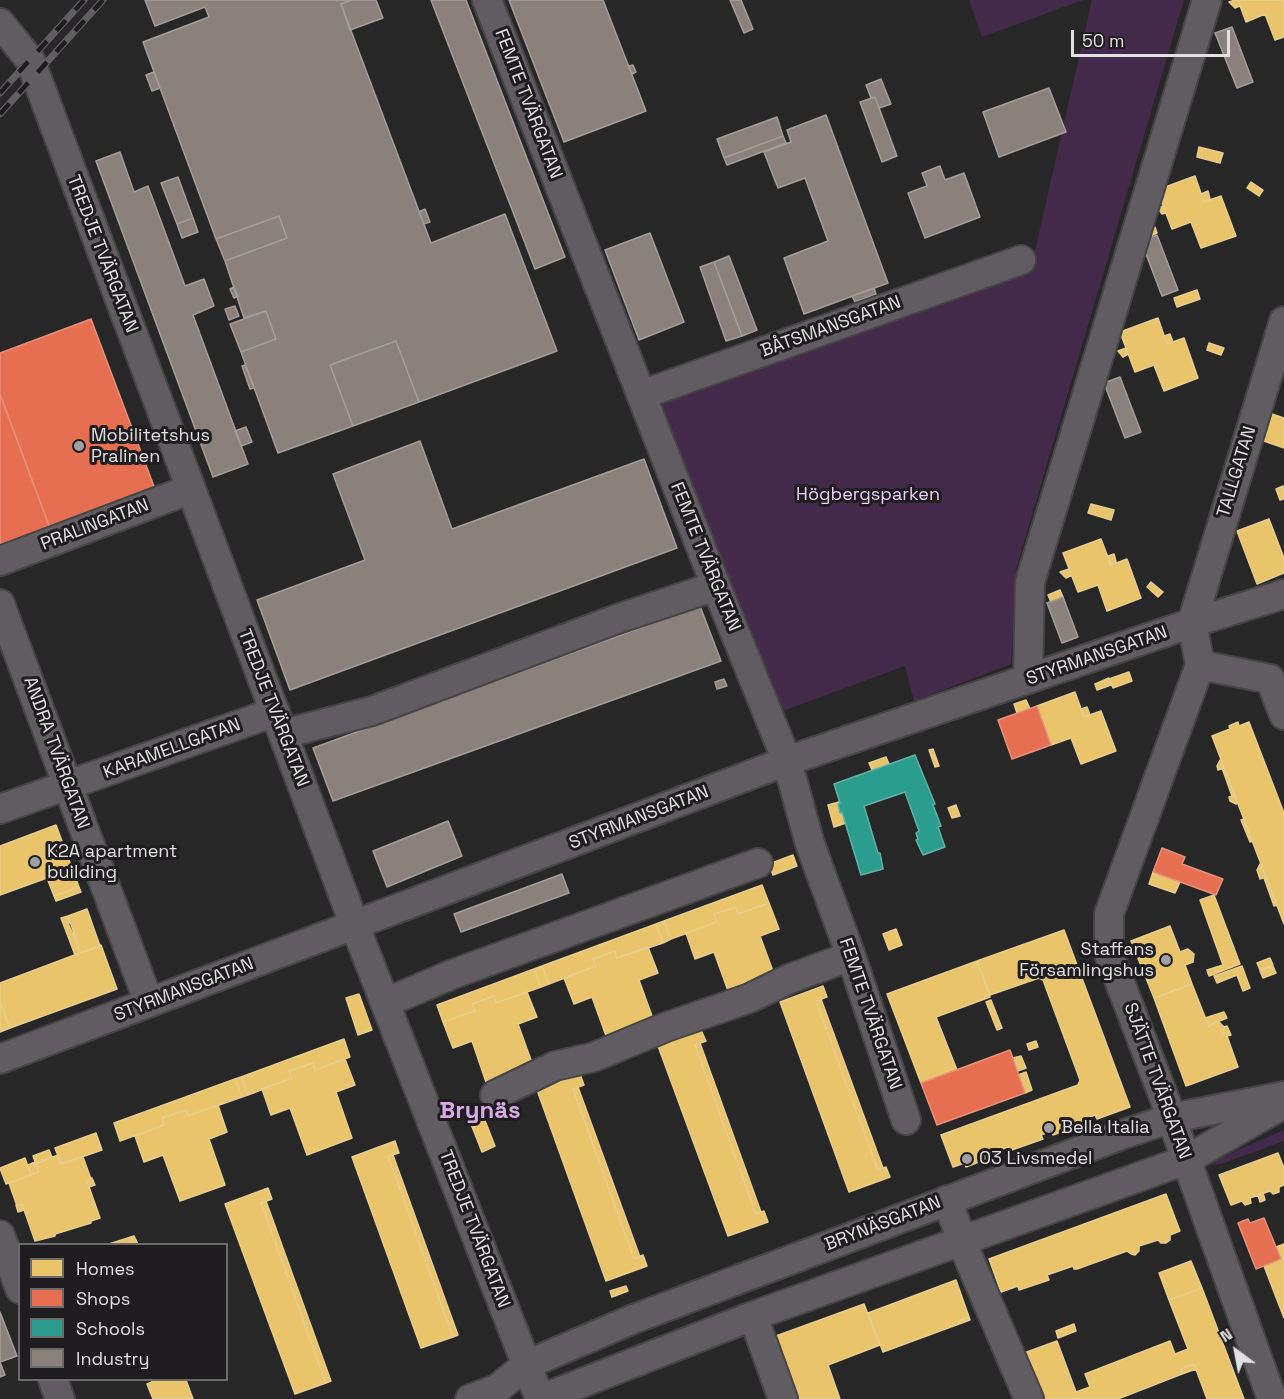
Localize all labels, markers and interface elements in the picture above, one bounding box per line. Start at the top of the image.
scale bar [1074,18,1233,56]
street label: FEMTE TVÄRGATAN [489,26,567,182]
text: 50 m [1082,29,1124,52]
street label: TREDJE TVÄRGATAN [62,172,142,336]
street label: BÅTSMANSGATAN [758,292,904,362]
street label: TALLGATAN [1213,424,1261,520]
place label: Mobilitetshus Pralinen [91,425,210,468]
marker: Mobilitetshus Pralinen [72,439,86,453]
street label: FEMTE TVÄRGATAN [665,479,745,635]
park label: Högbergsparken [796,484,940,506]
street label: PRALINGATAN [38,494,152,556]
street label: STYRMANSGATAN [1024,622,1170,690]
street label: TREDJE TVÄRGATAN [233,626,313,790]
street label: ANDRA TVÄRGATAN [18,674,94,832]
street label: KARAMELLGATAN [100,714,244,784]
street label: STYRMANSGATAN [566,781,712,855]
place label: K2A apartment building [47,841,177,884]
marker: K2A apartment building [28,855,42,869]
street label: FEMTE TVÄRGATAN [834,935,906,1093]
place label: Staffans Församlingshus [1019,939,1154,982]
street label: STYRMANSGATAN [111,953,257,1027]
marker: Staffans Församlingshus [1159,953,1173,967]
street label: SJÄTTE TVÄRGATAN [1119,1000,1195,1162]
district label: Brynäs [439,1097,521,1125]
place label: Bella Italia [1061,1117,1149,1139]
marker: Bella Italia [1042,1121,1056,1135]
street label: TREDJE TVÄRGATAN [434,1147,514,1311]
place label: O3 Livsmedel [979,1148,1092,1170]
marker: O3 Livsmedel [960,1152,974,1166]
street label: BRYNÄSGATAN [822,1192,944,1256]
legend [18,1243,228,1381]
text: Homes [76,1257,135,1280]
text: Shops [76,1287,130,1310]
text: Schools [76,1317,145,1340]
north arrow [1206,1321,1266,1381]
text: N [1216,1324,1236,1347]
text: Industry [76,1347,149,1370]

